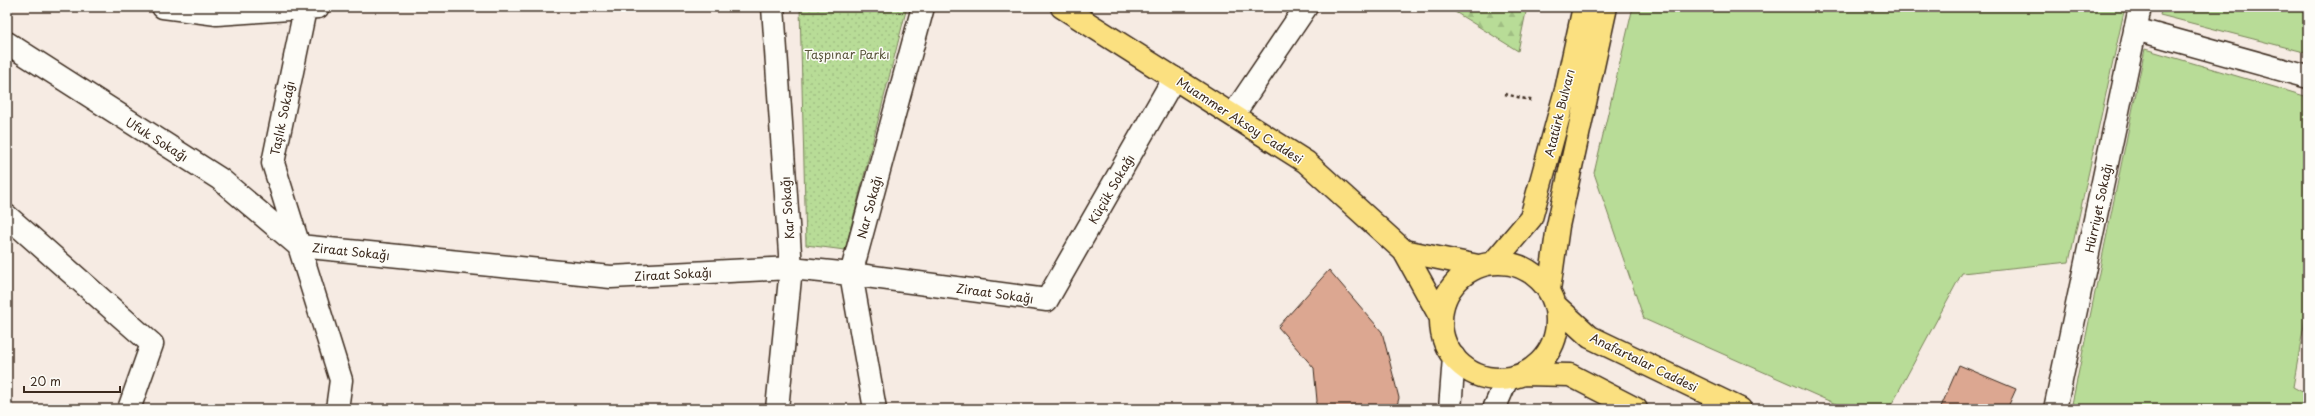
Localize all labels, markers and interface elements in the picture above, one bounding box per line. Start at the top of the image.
park label: Taşpınar Parkı [804,45,890,63]
street label: Atatürk Bulvarı [1539,67,1579,159]
street label: Muammer Aksoy Caddesi [1173,72,1307,168]
street label: Taşlık Sokağı [265,79,299,157]
street label: Ufuk Sokağı [122,113,192,165]
street label: Küçük Sokağı [1084,151,1138,227]
street label: Hürriyet Sokağı [2080,162,2116,254]
street label: Nar Sokağı [852,173,886,241]
street label: Kar Sokağı [776,176,798,240]
street label: Ziraat Sokağı [311,238,391,264]
street label: Ziraat Sokağı [634,263,712,285]
street label: Ziraat Sokağı [955,279,1035,307]
street label: Anafartalar Caddesi [1587,328,1701,396]
scale bar [24,368,120,394]
text: 20 m [30,372,61,390]

